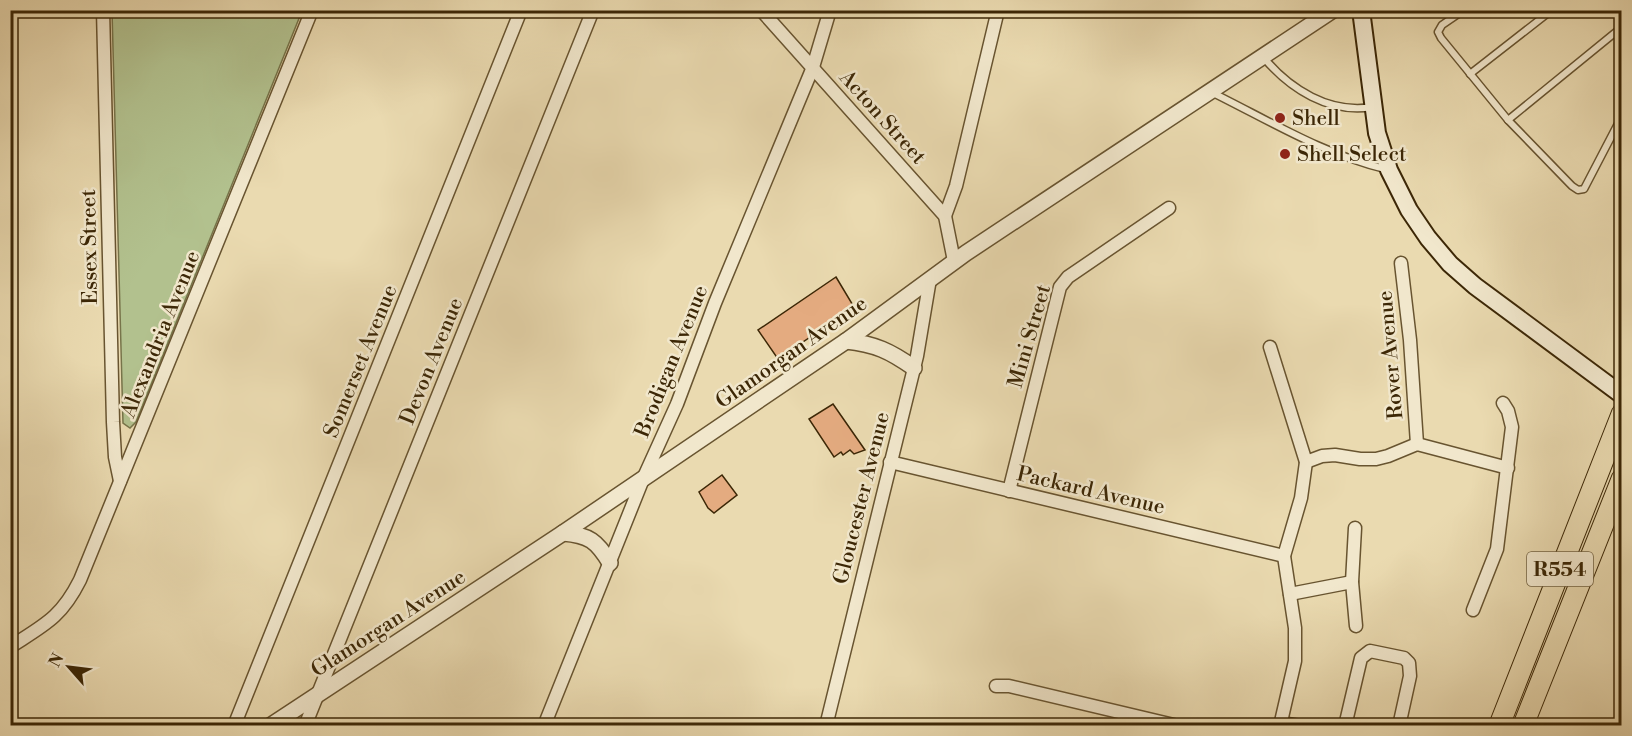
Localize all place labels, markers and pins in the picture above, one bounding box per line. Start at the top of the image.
place label: Shell [1292,106,1340,132]
marker: Shell [1273,111,1287,125]
place label: Shell Select [1297,142,1407,168]
marker: Shell Select [1278,147,1292,161]

